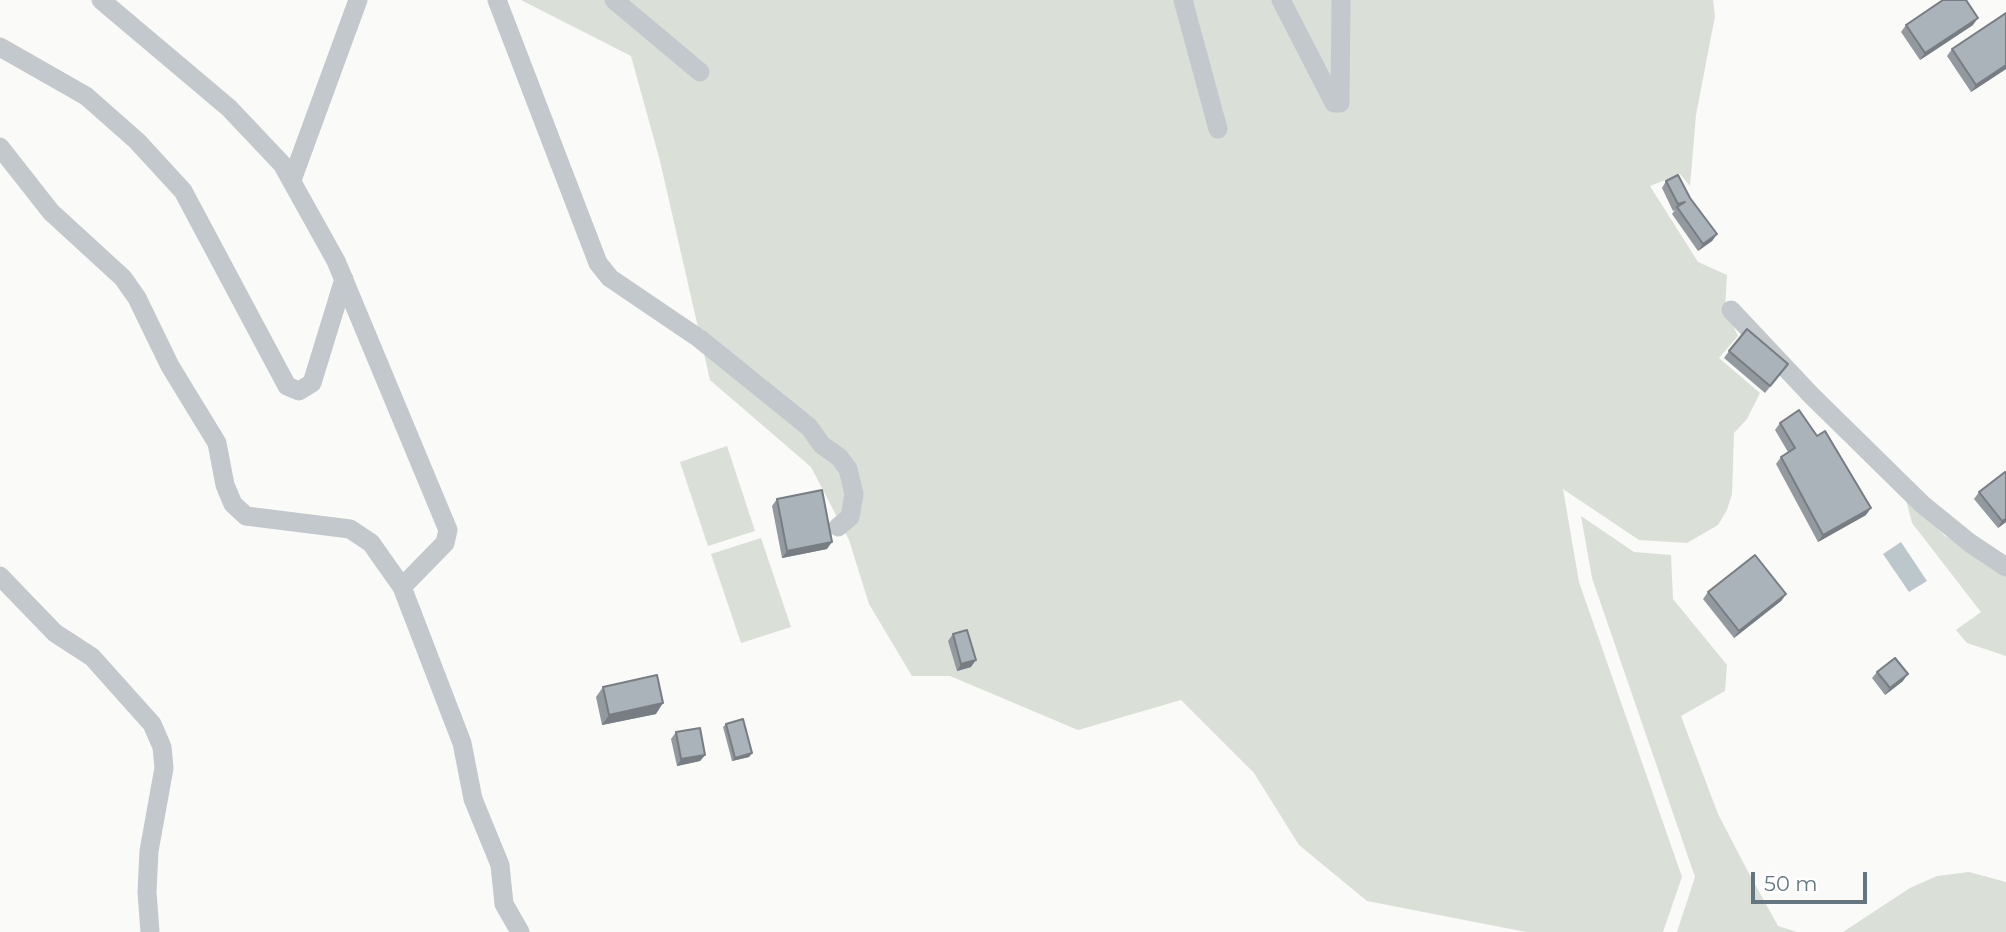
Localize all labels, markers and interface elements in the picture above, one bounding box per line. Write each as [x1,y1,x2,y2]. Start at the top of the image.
scale bar [1754,858,1870,902]
text: 50 m [1764,871,1818,896]

